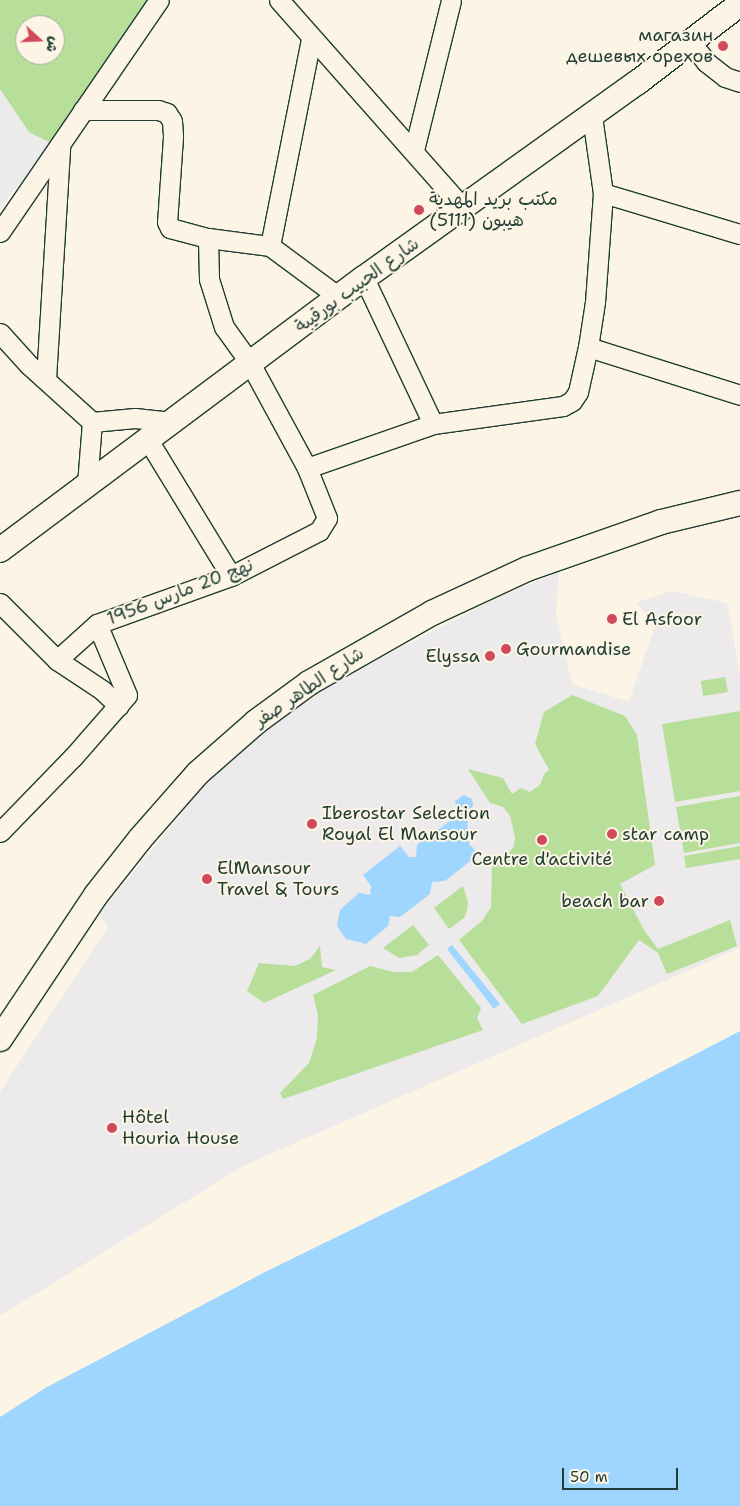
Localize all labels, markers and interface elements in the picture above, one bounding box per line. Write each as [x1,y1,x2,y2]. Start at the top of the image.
north arrow [15,15,65,65]
place label: магазин дешевых орехов [566,25,713,68]
text: ش [42,34,64,55]
marker: магазин дешевых орехов [717,40,729,52]
place label: مكتب بريد المهدية هيبون (5111) [429,189,558,232]
marker: مكتب بريد المهدية هيبون (5111) [413,204,425,216]
street label: شارع الحبيب بورقيبة [291,233,423,337]
street label: نهج 20 مارس 1956 [104,554,256,630]
place label: El Asfoor [622,608,702,630]
marker: El Asfoor [606,613,618,625]
place label: Gourmandise [516,638,631,660]
street label: شارع الطاهر صفر [250,642,368,732]
marker: Gourmandise [500,643,512,655]
place label: Elyssa [426,645,480,667]
marker: Elyssa [484,650,496,662]
place label: Iberostar Selection Royal El Mansour [322,803,490,846]
marker: Iberostar Selection Royal El Mansour [306,818,318,830]
place label: star camp [622,823,709,845]
marker: star camp [606,828,618,840]
marker: Centre d'activité [536,834,548,846]
place label: Centre d'activité [472,848,612,870]
place label: ElMansour Travel & Tours [217,858,340,901]
marker: ElMansour Travel & Tours [201,873,213,885]
place label: beach bar [561,890,649,912]
marker: beach bar [653,895,665,907]
place label: Hôtel Houria House [122,1107,239,1150]
marker: Hôtel Houria House [106,1122,118,1134]
scale bar [565,1458,681,1490]
text: 50 m [570,1467,608,1487]

